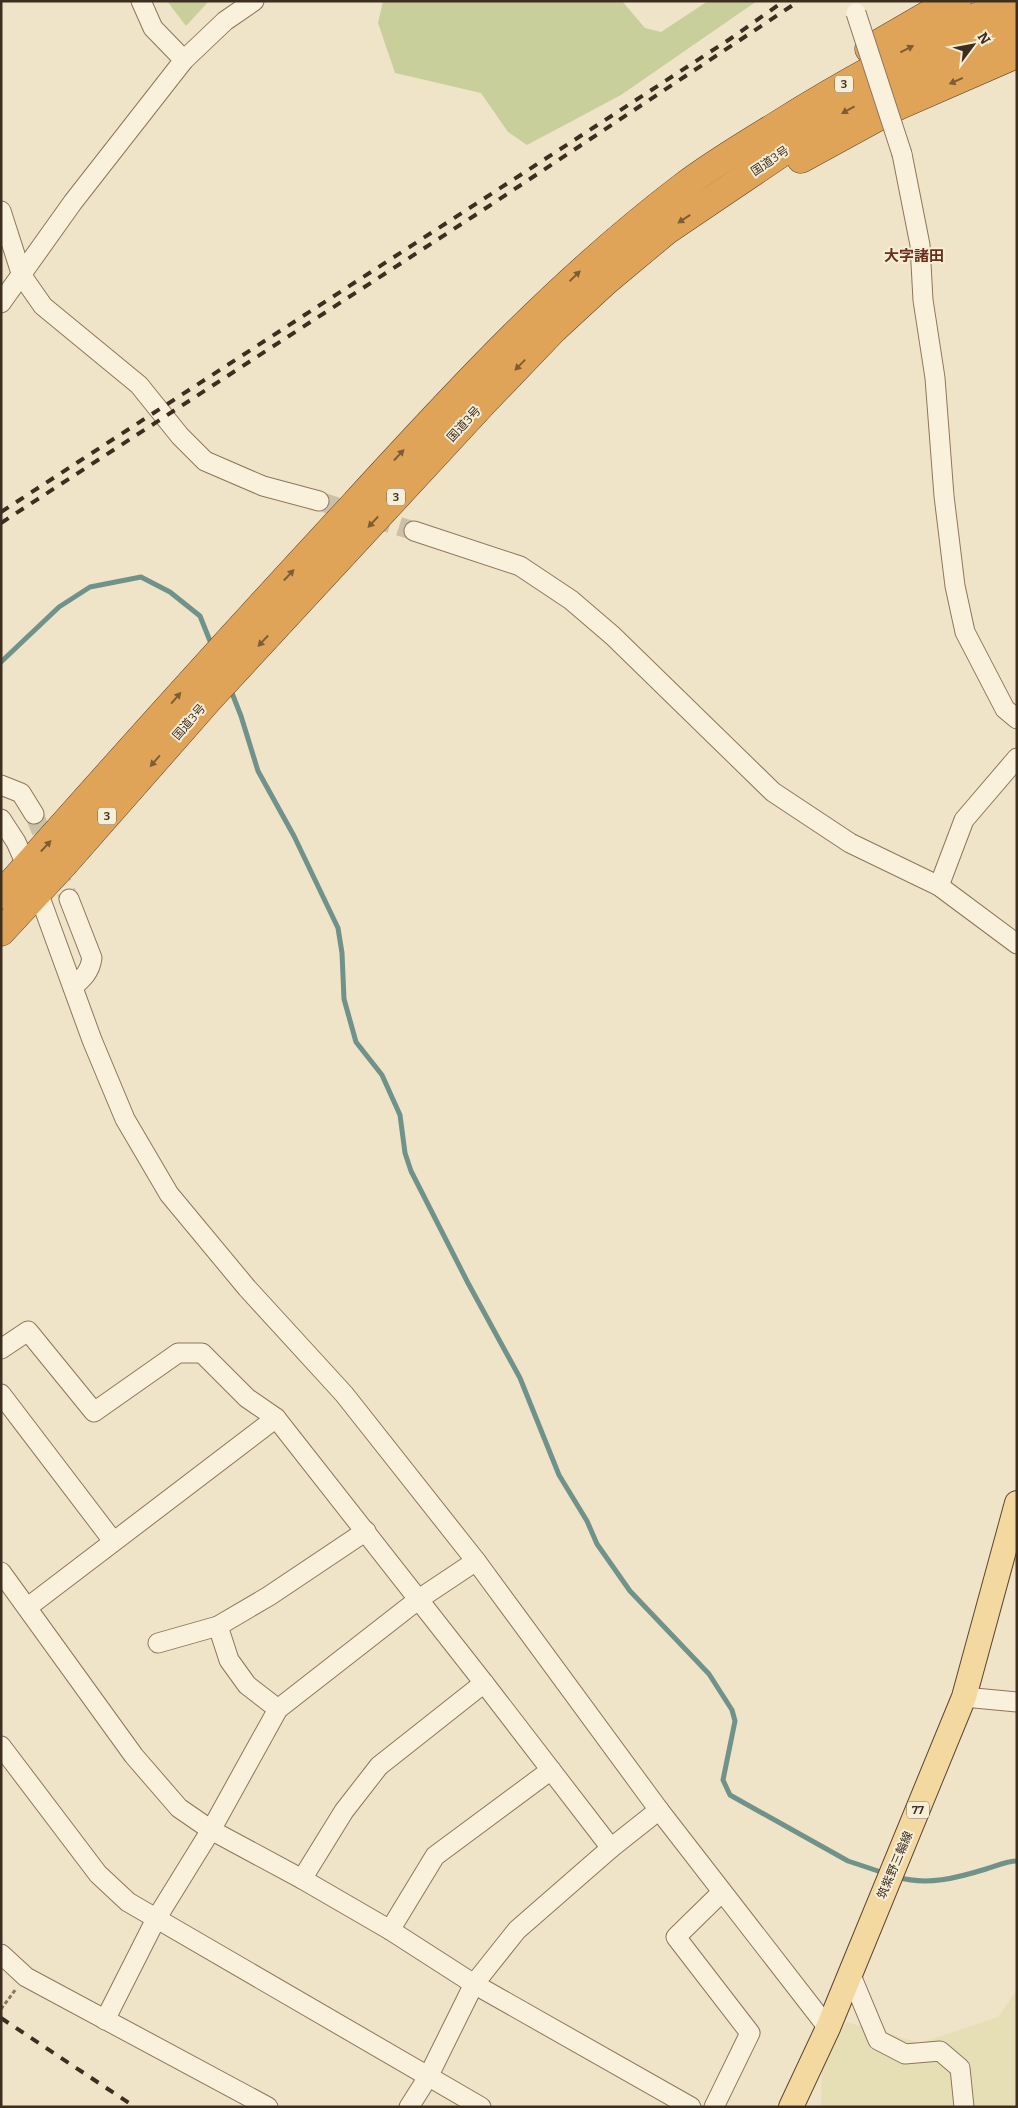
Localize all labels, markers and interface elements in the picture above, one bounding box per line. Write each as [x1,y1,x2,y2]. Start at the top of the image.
north arrow [948,20,998,70]
text: N [974,29,994,48]
one-way arrow [900,45,914,53]
road number: 3 [835,76,853,92]
one-way arrow [949,77,963,85]
one-way arrow [841,106,855,114]
street label: 国道3号 [748,143,792,179]
one-way arrow [677,214,690,224]
district label: 大字諸田 [884,247,944,265]
one-way arrow [569,270,581,282]
one-way arrow [514,358,526,370]
street label: 国道3号 [444,404,484,444]
one-way arrow [393,450,405,462]
road number: 3 [387,488,405,506]
one-way arrow [367,515,379,527]
one-way arrow [283,569,295,581]
one-way arrow [257,634,268,647]
one-way arrow [171,691,182,704]
street label: 国道3号 [170,701,208,743]
one-way arrow [149,754,161,766]
road number: 3 [98,808,116,824]
one-way arrow [40,840,52,852]
road number: 77 [907,1802,929,1818]
street label: 筑紫野三輪線 [874,1829,916,1901]

